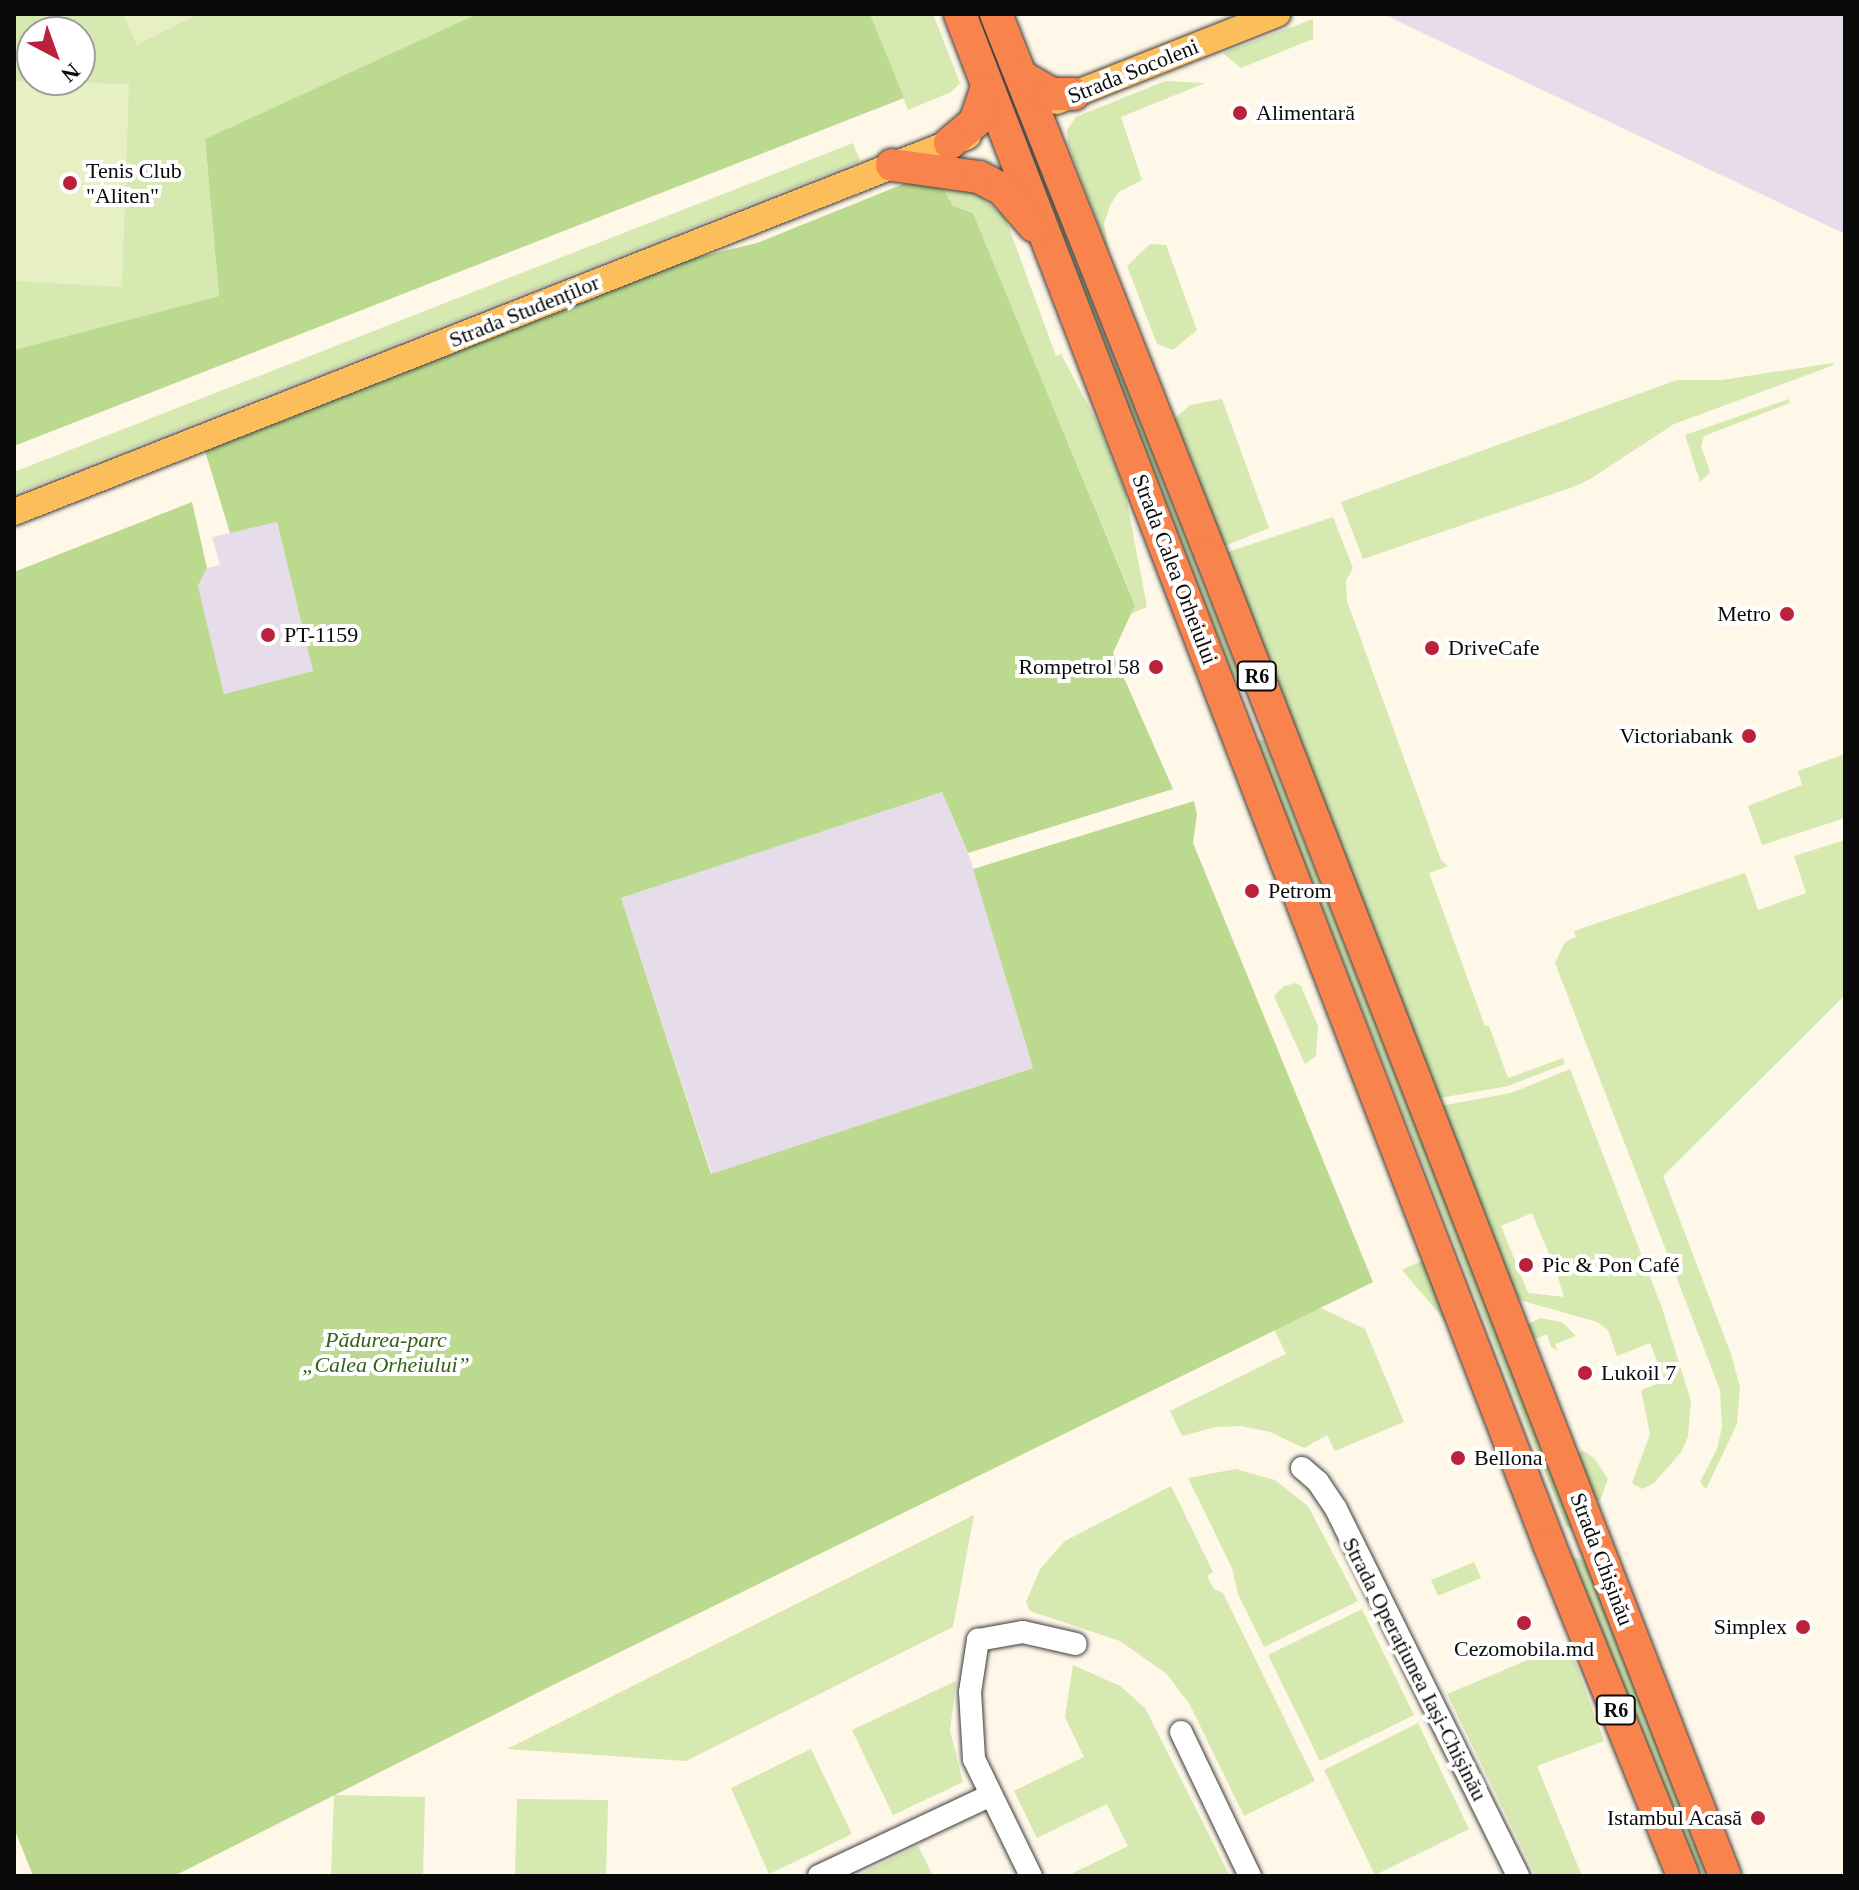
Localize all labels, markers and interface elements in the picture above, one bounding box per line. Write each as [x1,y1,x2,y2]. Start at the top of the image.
north arrow [16,16,96,96]
street label: Strada Socoleni [1064,33,1202,109]
text: N [57,58,85,88]
place label: Alimentară [1256,100,1355,126]
marker: Alimentară [1231,104,1249,122]
place label: Tenis Club "Aliten" [86,157,182,208]
marker: Tenis Club "Aliten" [61,174,79,192]
street label: Strada Studenților [445,269,603,353]
street label: Strada Calea Orheiului [1127,470,1223,668]
place label: Metro [1717,601,1771,627]
marker: Metro [1778,605,1796,623]
place label: PT-1159 [284,622,358,648]
marker: PT-1159 [259,626,277,644]
place label: DriveCafe [1448,635,1540,661]
marker: DriveCafe [1423,639,1441,657]
place label: Rompetrol 58 [1018,654,1140,680]
marker: Rompetrol 58 [1147,658,1165,676]
road number: R6 [1235,660,1279,692]
place label: Victoriabank [1619,723,1733,749]
marker: Victoriabank [1740,727,1758,745]
place label: Petrom [1268,878,1332,904]
marker: Petrom [1243,882,1261,900]
place label: Pic & Pon Café [1542,1252,1679,1278]
marker: Pic & Pon Café [1517,1256,1535,1274]
park label: Pădurea-parc „Calea Orheiului” [302,1326,470,1378]
place label: Lukoil 7 [1601,1360,1676,1386]
marker: Lukoil 7 [1576,1364,1594,1382]
place label: Bellona [1474,1445,1542,1471]
marker: Bellona [1449,1449,1467,1467]
street label: Strada Chișinău [1565,1489,1639,1629]
street label: Strada Operațiunea Iași-Chișinău [1337,1533,1493,1805]
marker: Cezomobila.md [1515,1614,1533,1632]
place label: Simplex [1714,1614,1787,1640]
marker: Simplex [1794,1618,1812,1636]
place label: Cezomobila.md [1454,1636,1594,1662]
road number: R6 [1594,1694,1638,1726]
place label: Istambul Acasă [1606,1805,1742,1831]
marker: Istambul Acasă [1749,1809,1767,1827]

